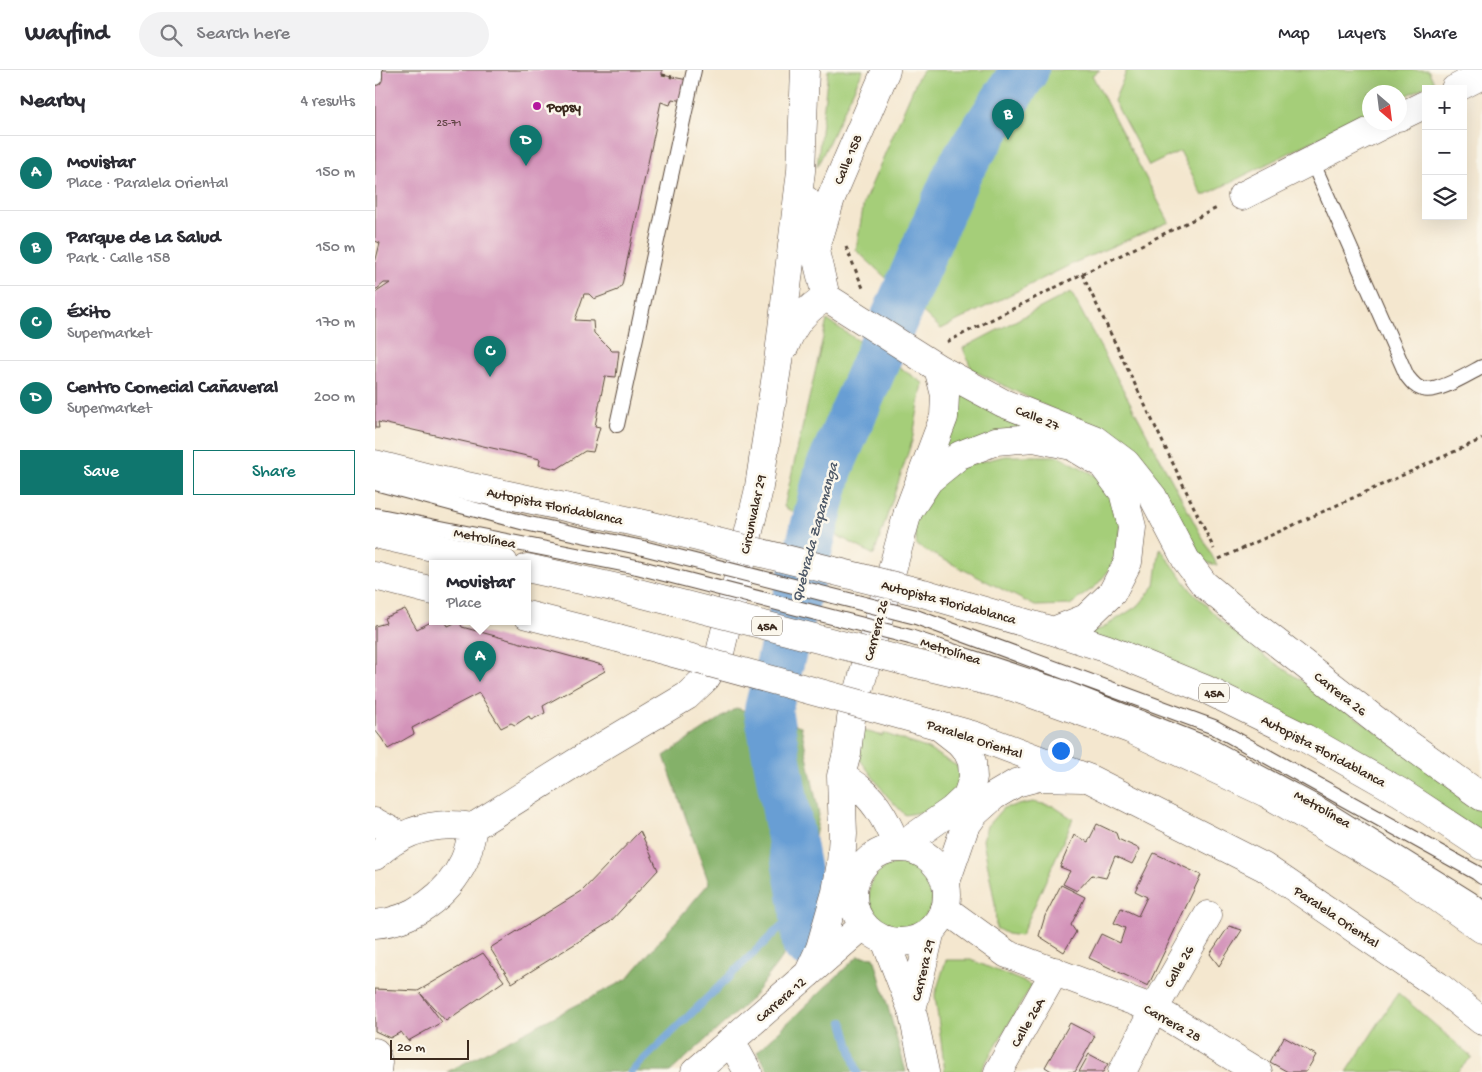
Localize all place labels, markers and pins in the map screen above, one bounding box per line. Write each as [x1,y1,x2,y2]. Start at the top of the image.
pin: B [992,99,1024,140]
marker: Popsy [531,100,543,112]
place label: Popsy [546,100,581,117]
pin: D [510,125,542,166]
pin: C [474,336,506,377]
pin: A [464,641,496,682]

